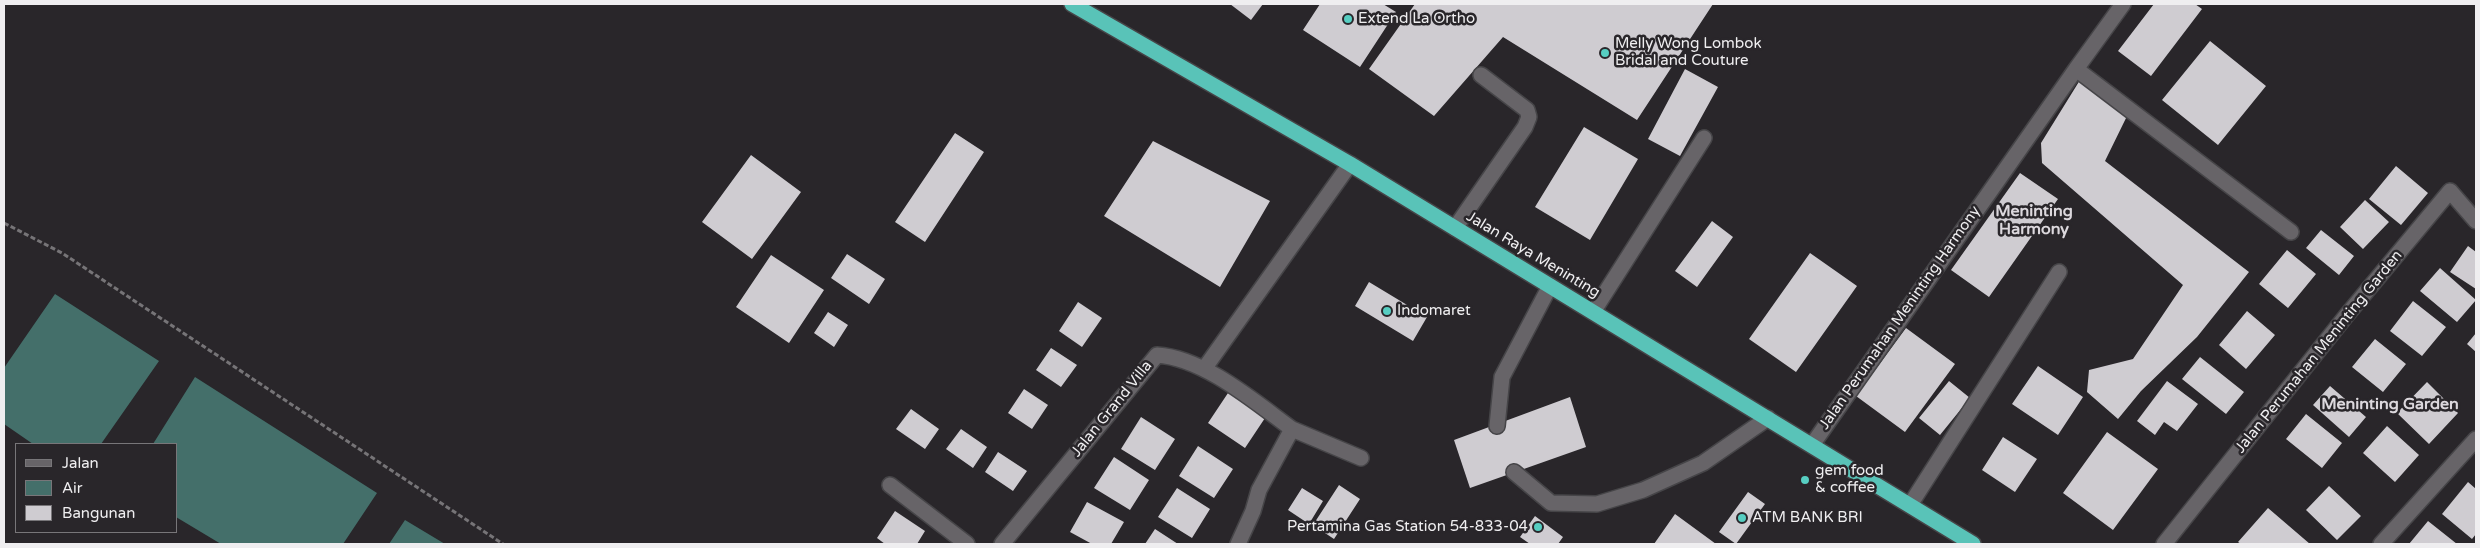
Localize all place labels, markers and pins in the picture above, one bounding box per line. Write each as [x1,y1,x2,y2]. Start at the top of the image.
place label: Extend La Ortho [1358,10,1475,28]
marker: Extend La Ortho [1342,13,1354,25]
place label: Melly Wong Lombok Bridal and Couture [1615,35,1762,70]
marker: Melly Wong Lombok Bridal and Couture [1599,47,1611,59]
place label: Indomaret [1397,302,1471,320]
marker: Indomaret [1381,305,1393,317]
place label: gem food & coffee [1815,462,1884,497]
marker: gem food & coffee [1799,474,1811,486]
place label: ATM BANK BRI [1752,509,1863,527]
marker: ATM BANK BRI [1736,512,1748,524]
place label: Pertamina Gas Station 54-833-04 [1287,518,1528,536]
marker: Pertamina Gas Station 54-833-04 [1532,521,1544,533]

